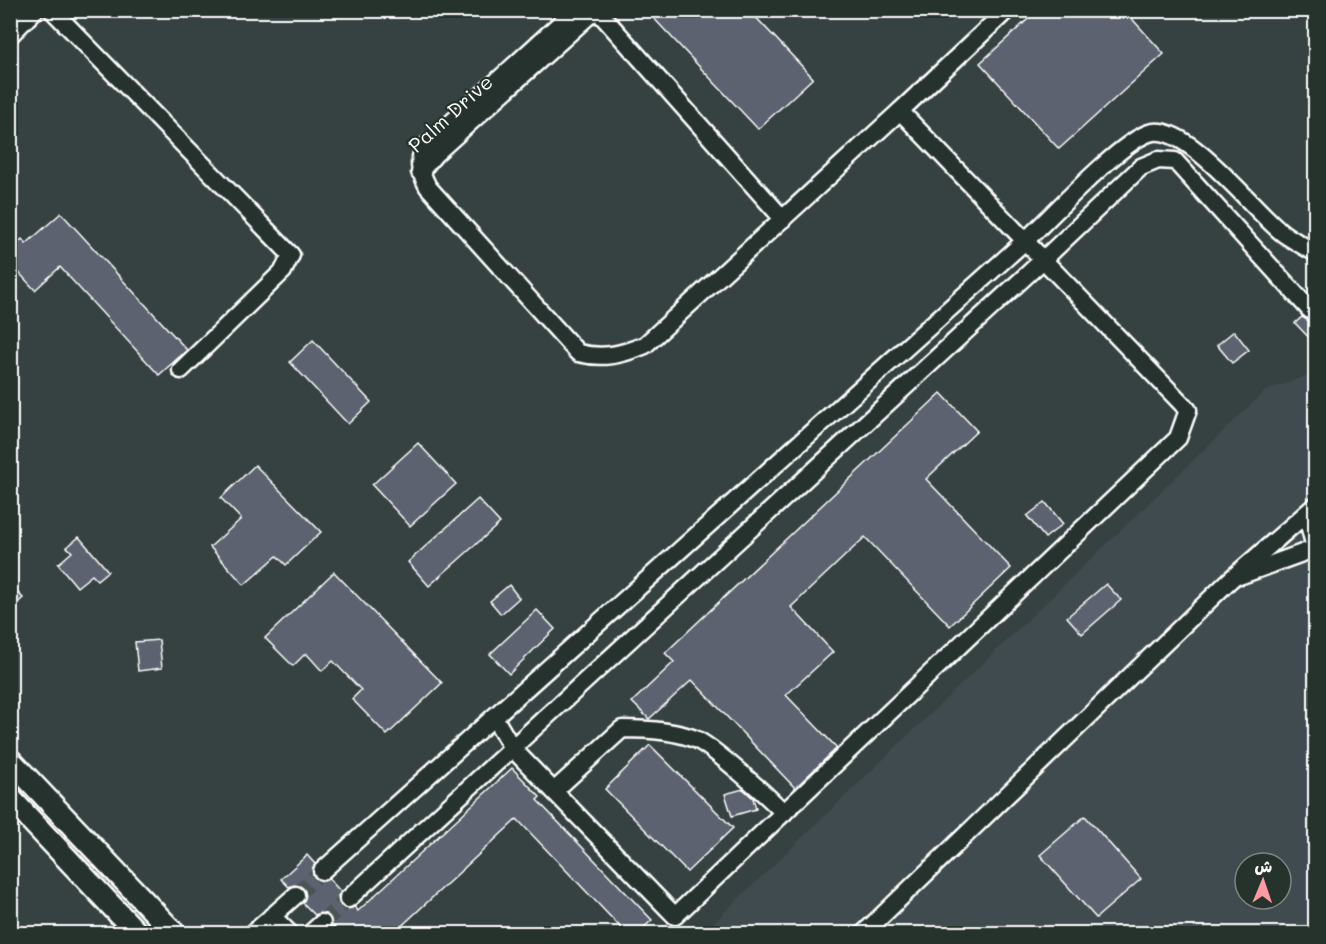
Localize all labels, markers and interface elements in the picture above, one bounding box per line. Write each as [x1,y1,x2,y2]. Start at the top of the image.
street label: Palm Drive [402,68,498,158]
north arrow [1233,851,1293,911]
text: ش [1254,855,1273,876]

